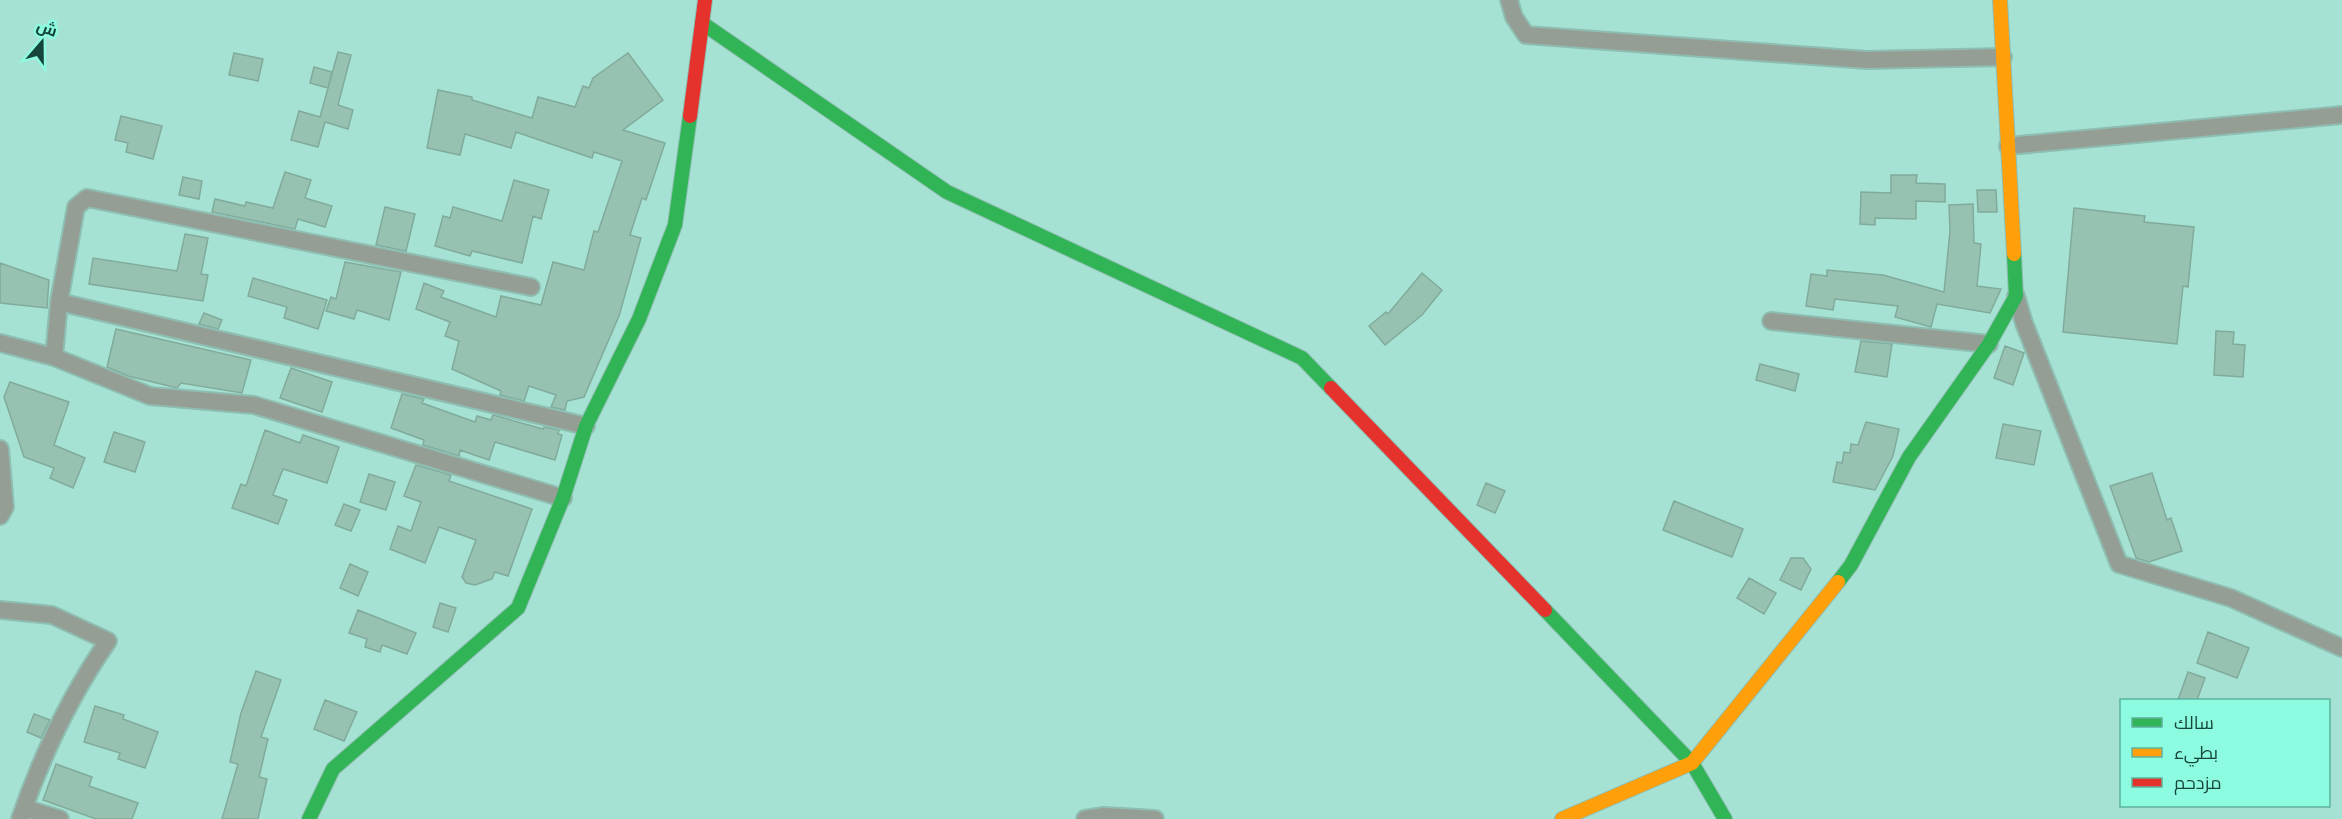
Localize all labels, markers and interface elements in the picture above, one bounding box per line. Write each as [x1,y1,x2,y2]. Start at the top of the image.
north arrow [12,12,72,72]
text: ش [34,15,60,42]
legend [2120,699,2330,807]
text: سالك [2174,711,2214,734]
text: بطيء [2174,741,2218,767]
text: مزدحم [2174,771,2222,795]

